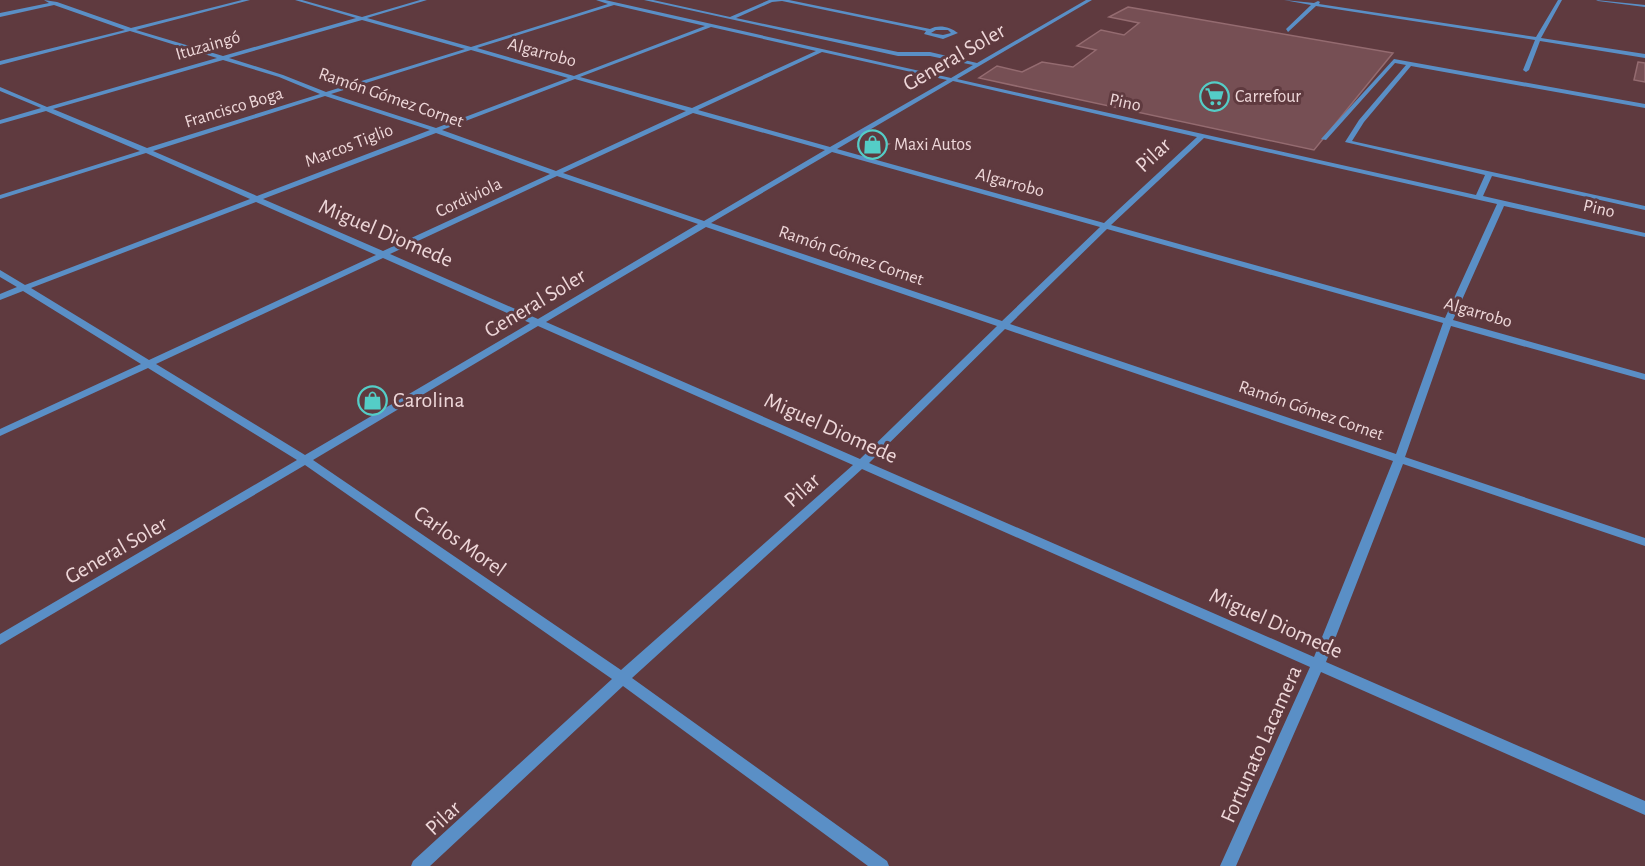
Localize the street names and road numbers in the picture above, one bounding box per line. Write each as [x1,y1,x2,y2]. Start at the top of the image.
street label: General Soler [899,19,1009,95]
street label: Ituzaingó [174,28,243,64]
street label: Algarrobo [506,35,578,71]
street label: Ramón Gómez Cornet [316,65,466,131]
street label: Francisco Boga [183,84,285,132]
street label: Pino [1108,91,1143,115]
street label: Marcos Tiglio [302,121,396,171]
street label: Pilar [1131,134,1175,176]
street label: Algarrobo [974,165,1046,201]
street label: Cordiviola [433,175,505,221]
street label: Miguel Diomede [316,195,456,271]
street label: Pino [1581,197,1617,221]
street label: Ramón Gómez Cornet [776,223,926,289]
street label: General Soler [480,264,590,342]
street label: Algarrobo [1442,295,1514,331]
street label: Ramón Gómez Cornet [1236,378,1386,444]
street label: Miguel Diomede [761,389,901,467]
street label: Pilar [780,469,824,511]
street label: Carlos Morel [410,501,510,581]
street label: General Soler [61,512,171,588]
street label: Miguel Diomede [1206,584,1346,662]
street label: Fortunato Lacamera [1216,662,1306,826]
street label: Pilar [421,797,465,839]

